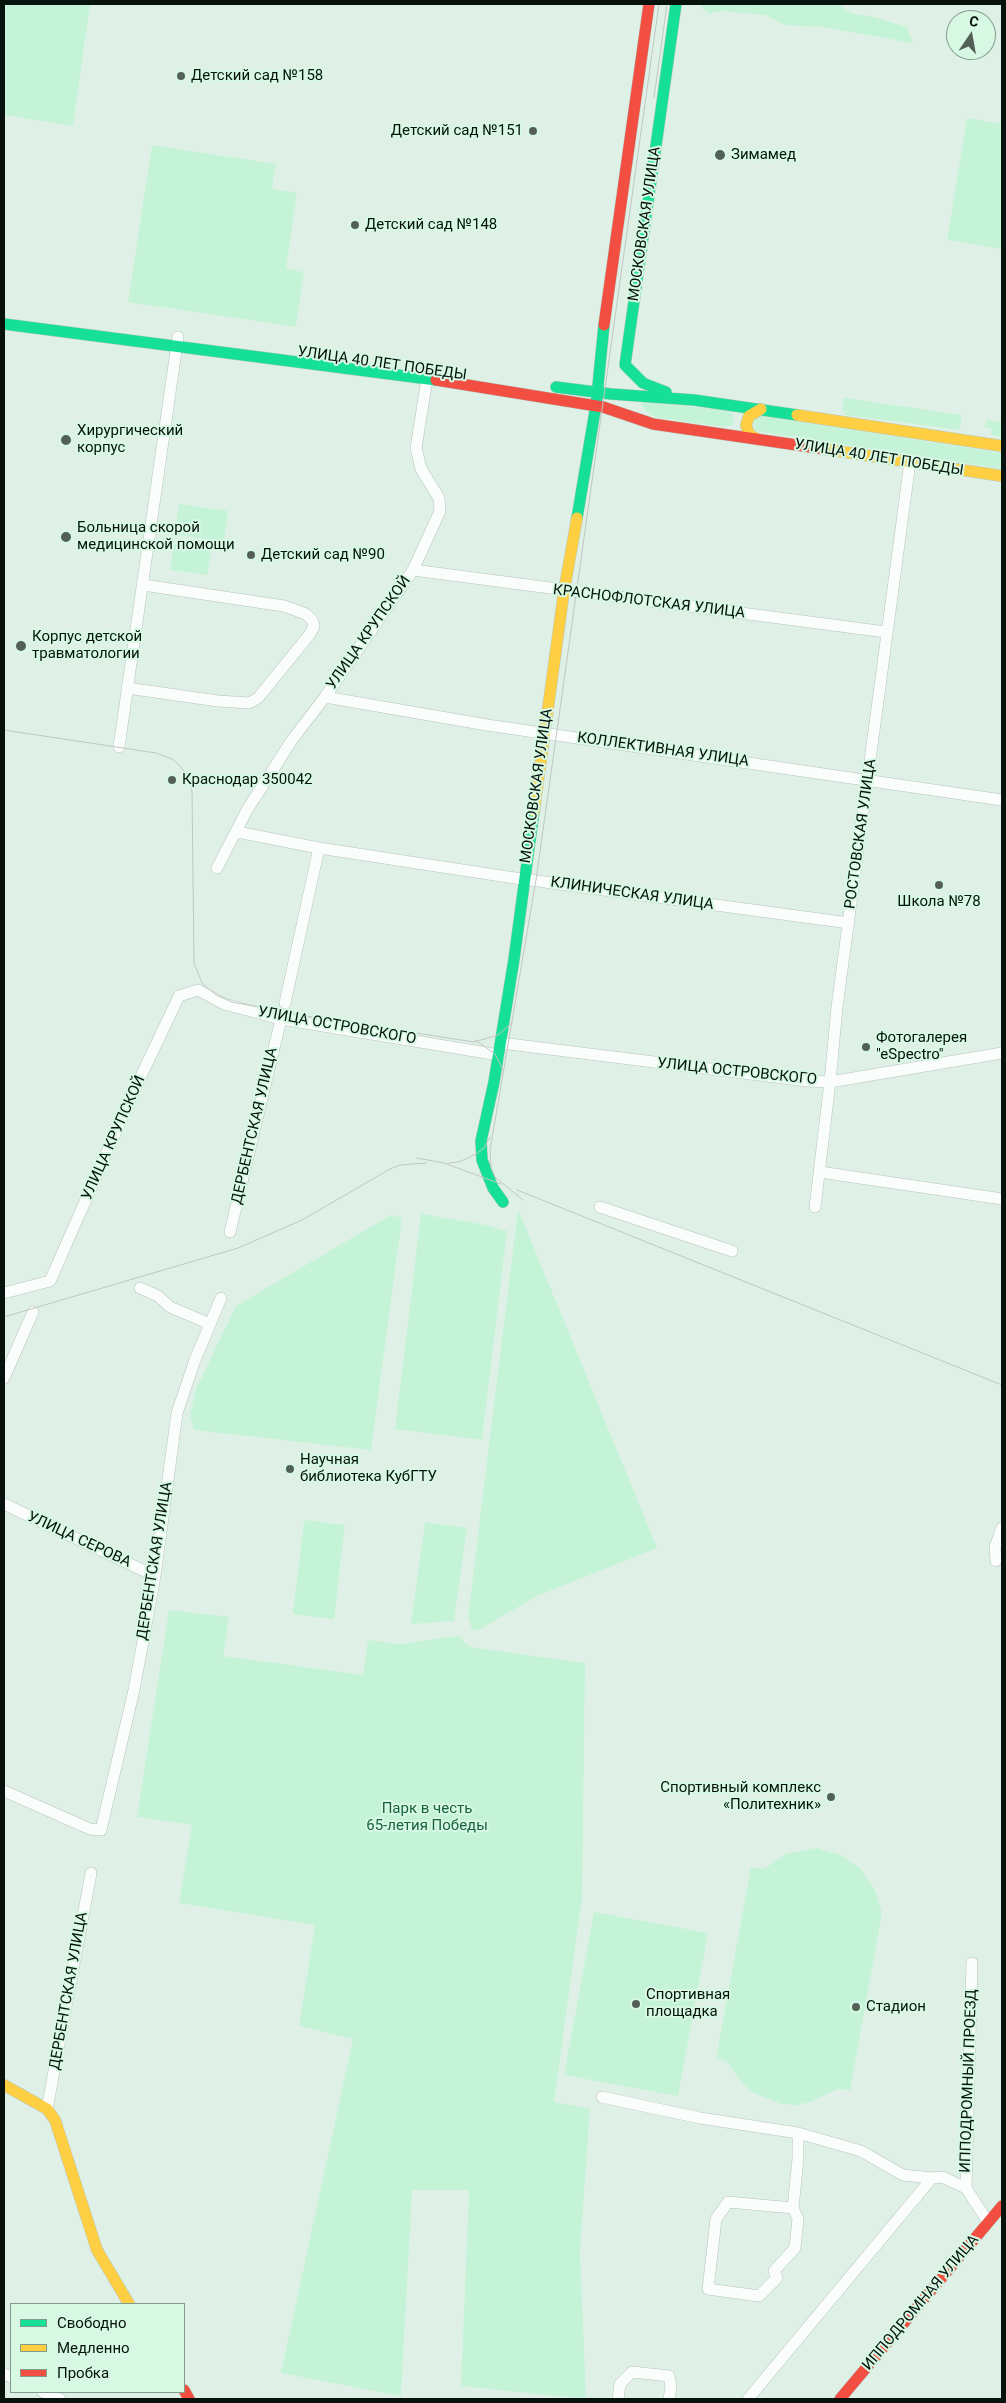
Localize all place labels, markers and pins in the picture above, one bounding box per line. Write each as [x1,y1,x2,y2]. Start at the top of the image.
place label: Детский сад №158 [191,67,323,85]
marker: Детский сад №158 [175,70,187,82]
place label: Детский сад №151 [391,122,523,140]
marker: Детский сад №151 [527,125,539,137]
place label: Зимамед [731,146,796,164]
marker: Зимамед [713,148,727,162]
place label: Детский сад №148 [365,216,497,234]
marker: Детский сад №148 [349,219,361,231]
place label: Хирургический корпус [77,422,183,457]
marker: Хирургический корпус [59,433,73,447]
place label: Больница скорой медицинской помощи [77,519,235,554]
marker: Больница скорой медицинской помощи [59,530,73,544]
place label: Детский сад №90 [261,546,385,564]
marker: Детский сад №90 [245,549,257,561]
place label: Корпус детской травматологии [32,628,142,663]
marker: Корпус детской травматологии [14,639,28,653]
place label: Краснодар 350042 [182,771,313,789]
marker: Краснодар 350042 [166,774,178,786]
marker: Школа №78 [933,879,945,891]
place label: Школа №78 [897,893,981,911]
place label: Фотогалерея "eSpectro" [876,1029,967,1064]
marker: Фотогалерея "eSpectro" [860,1041,872,1053]
place label: Научная библиотека КубГТУ [300,1451,437,1486]
marker: Научная библиотека КубГТУ [284,1463,296,1475]
place label: Спортивный комплекс «Политехник» [660,1779,821,1814]
marker: Спортивный комплекс «Политехник» [825,1791,837,1803]
place label: Спортивная площадка [646,1986,730,2021]
marker: Спортивная площадка [630,1998,642,2010]
place label: Стадион [866,1998,926,2016]
marker: Стадион [850,2001,862,2013]

